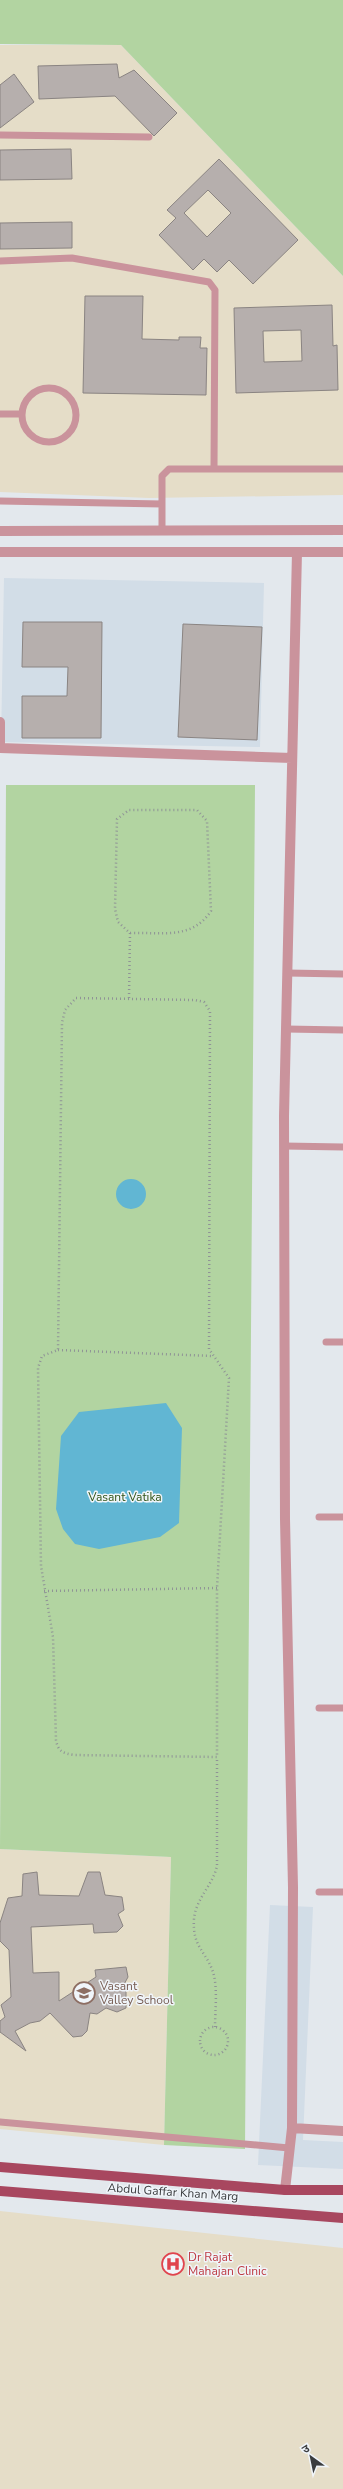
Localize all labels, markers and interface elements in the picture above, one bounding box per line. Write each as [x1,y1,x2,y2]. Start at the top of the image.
park label: Vasant Vatika [87,1489,162,1505]
place label: Vasant Valley School [99,1978,174,2008]
school or university icon: Vasant Valley School [71,1980,97,2006]
street label: Abdul Gaffar Khan Marg [107,2179,239,2205]
place label: Dr Rajat Mahajan Clinic [188,2249,267,2279]
hospital icon: Dr Rajat Mahajan Clinic [160,2251,186,2277]
north arrow [291,2437,331,2477]
text: उ [299,2441,313,2457]

